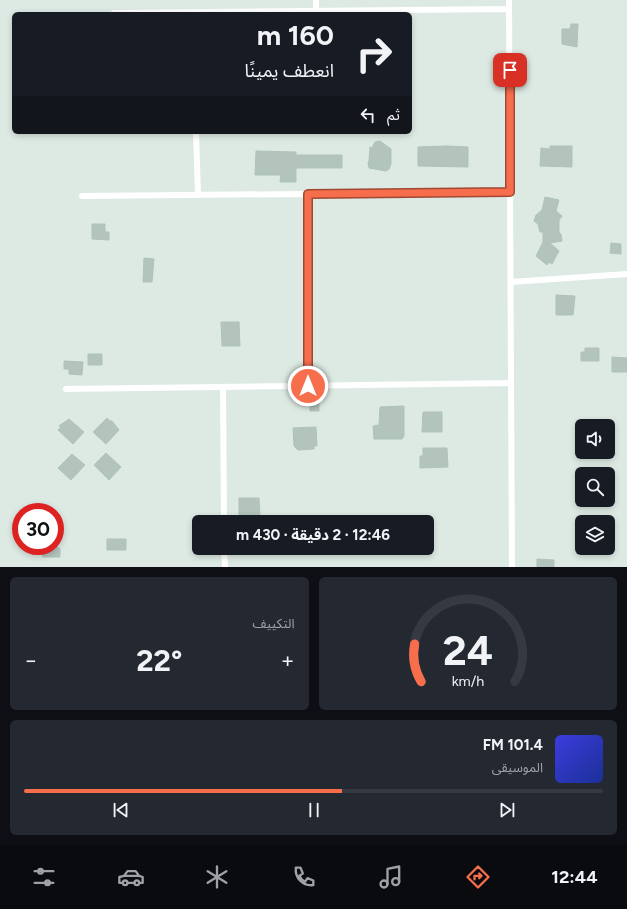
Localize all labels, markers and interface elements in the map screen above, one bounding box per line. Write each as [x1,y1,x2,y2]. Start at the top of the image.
text: 160 m [257,18,334,52]
icon: right [348,28,400,80]
pin [493,53,527,87]
icon: arrive [499,59,521,81]
text: انعطف يمينًا [245,60,334,82]
icon: left [357,104,379,126]
text: ثم [387,106,400,124]
position arrow [287,365,329,407]
map controls [575,419,615,555]
button: sound [575,419,615,459]
button: search [575,467,615,507]
speed limit sign: 30 [12,503,64,555]
button: layers [575,515,615,555]
text: 12:46 · 2 دقيقة · 430 m [236,526,390,544]
text: التكييف [253,616,295,631]
text: 24 [443,624,493,674]
text: 22° [136,642,182,679]
text: − [24,647,38,674]
text: + [281,647,295,674]
text: km/h [451,671,484,689]
text: 101.4 FM [483,736,543,754]
text: الموسيقى [492,760,543,775]
icon: previous [110,799,132,821]
icon: pause [303,799,325,821]
icon: next [496,799,518,821]
icon: filters [30,863,58,891]
icon: car [117,863,145,891]
icon: climate [203,863,231,891]
icon: phone [290,863,318,891]
icon: music [377,863,405,891]
icon: directions [464,863,492,891]
text: 12:44 [551,866,598,888]

